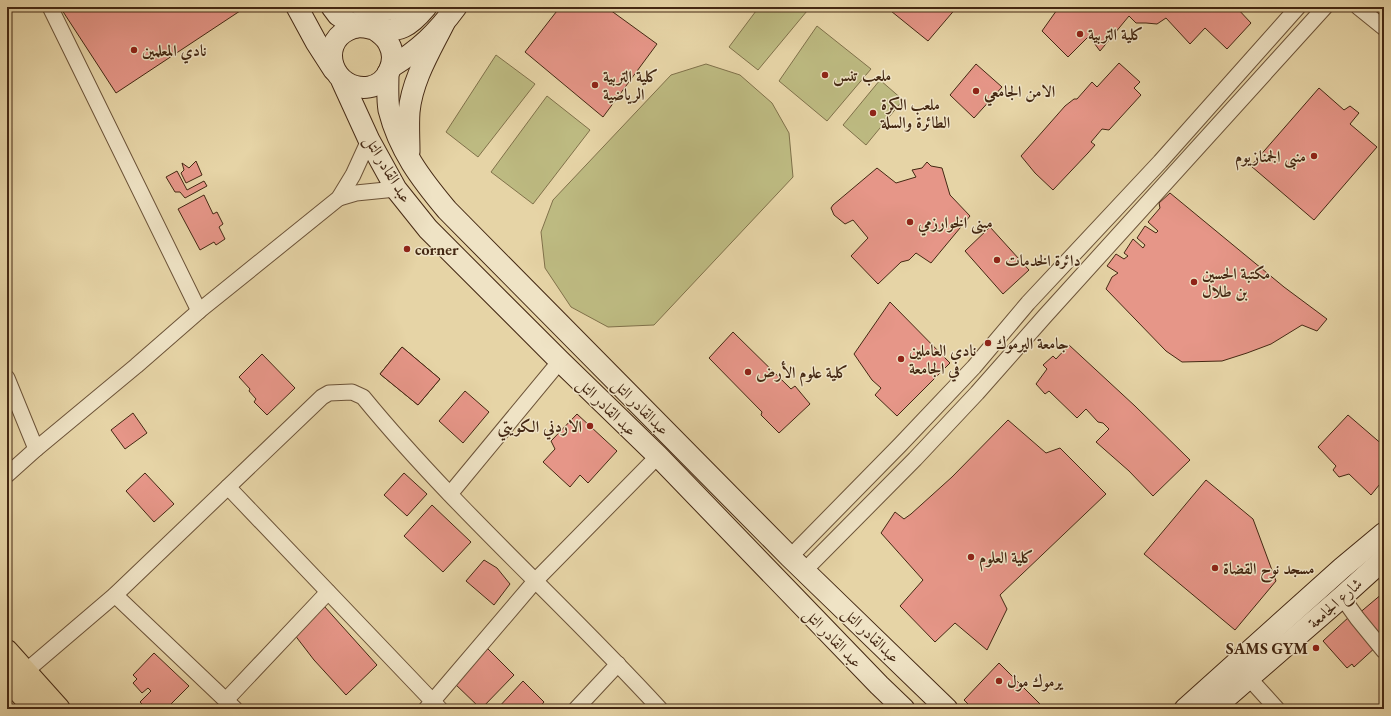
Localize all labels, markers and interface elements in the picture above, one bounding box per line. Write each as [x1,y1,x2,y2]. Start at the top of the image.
place label: كلية التربية [1088,24,1143,45]
marker: كلية التربية [1075,29,1085,39]
place label: نادي المعلمين [142,40,207,64]
marker: نادي المعلمين [129,45,139,55]
place label: ملعب تنس [833,65,891,87]
place label: كلية التربية الرياضية [603,66,658,105]
marker: ملعب تنس [820,70,830,80]
marker: كلية التربية الرياضية [590,80,600,90]
place label: الامن الجامعي [984,81,1055,107]
marker: الامن الجامعي [971,86,981,96]
place label: ملعب الكرة الطائرة والسلة [880,94,950,133]
marker: ملعب الكرة الطائرة والسلة [868,108,878,118]
street label: عبد القادر التل [359,131,416,207]
place label: منبى الجمنازيوم [1235,146,1306,171]
marker: منبى الجمنازيوم [1309,151,1319,161]
place label: مبنى الخوارزمي [917,212,993,236]
marker: مبنى الخوارزمي [905,217,915,227]
place label: corner [415,239,459,260]
marker: corner [402,244,412,254]
place label: دائرة الخدمات [1005,250,1081,271]
marker: دائرة الخدمات [992,255,1002,265]
place label: مكتبة الحسين بن طلال [1202,263,1270,302]
marker: مكتبة الحسين بن طلال [1189,277,1199,287]
place label: جامعة اليرموك [996,333,1069,354]
marker: جامعة اليرموك [983,338,993,348]
place label: نادي العاملين في الجامعة [909,340,976,382]
marker: نادي العاملين في الجامعة [896,354,906,364]
place label: كلية علوم الأرض [756,361,848,387]
marker: كلية علوم الأرض [743,367,753,377]
street label: عبد القادر التل [572,373,641,442]
street label: عبدالقادر التل [607,374,674,441]
place label: الاردني الكويتي [497,416,582,441]
marker: الاردني الكويتي [585,421,595,431]
place label: كلية العلوم [979,547,1034,572]
marker: كلية العلوم [966,552,976,562]
place label: مسجد نوح القضاة [1223,558,1315,583]
marker: مسجد نوح القضاة [1210,563,1220,573]
street label: شارع الجامعة [1303,573,1369,635]
street label: عبدالقادر التل [837,602,904,668]
street label: عبد القادر التل [798,604,867,673]
place label: SAMS GYM [1226,638,1308,659]
marker: SAMS GYM [1311,643,1321,653]
place label: يرموك مول [1007,671,1064,692]
marker: يرموك مول [994,676,1004,686]

